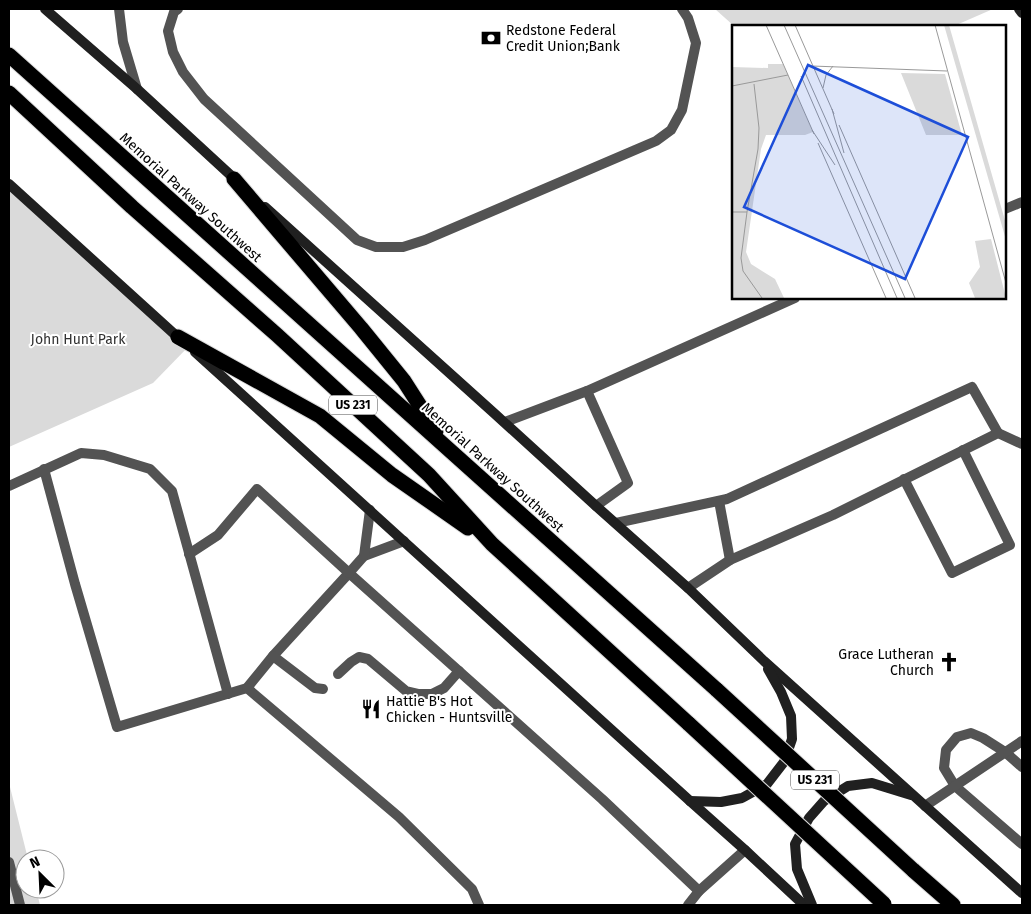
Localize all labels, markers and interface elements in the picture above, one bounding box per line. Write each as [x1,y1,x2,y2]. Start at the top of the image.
place label: Redstone Federal Credit Union;Bank [506,22,621,55]
inset map [732,25,1006,299]
bank icon: Redstone Federal Credit Union;Bank [480,27,502,49]
street label: Memorial Parkway Southwest [116,129,266,266]
park label: John Hunt Park [31,331,126,348]
road number: US 231 [329,396,377,414]
street label: Memorial Parkway Southwest [418,399,568,536]
place label: Grace Lutheran Church [838,646,934,679]
church icon: Grace Lutheran Church [938,651,960,673]
place label: Hattie B's Hot Chicken - Huntsville [386,693,512,726]
restaurant icon: Hattie B's Hot Chicken - Huntsville [360,698,382,720]
road number: US 231 [791,770,839,790]
north arrow [15,849,65,899]
text: N [27,853,43,872]

